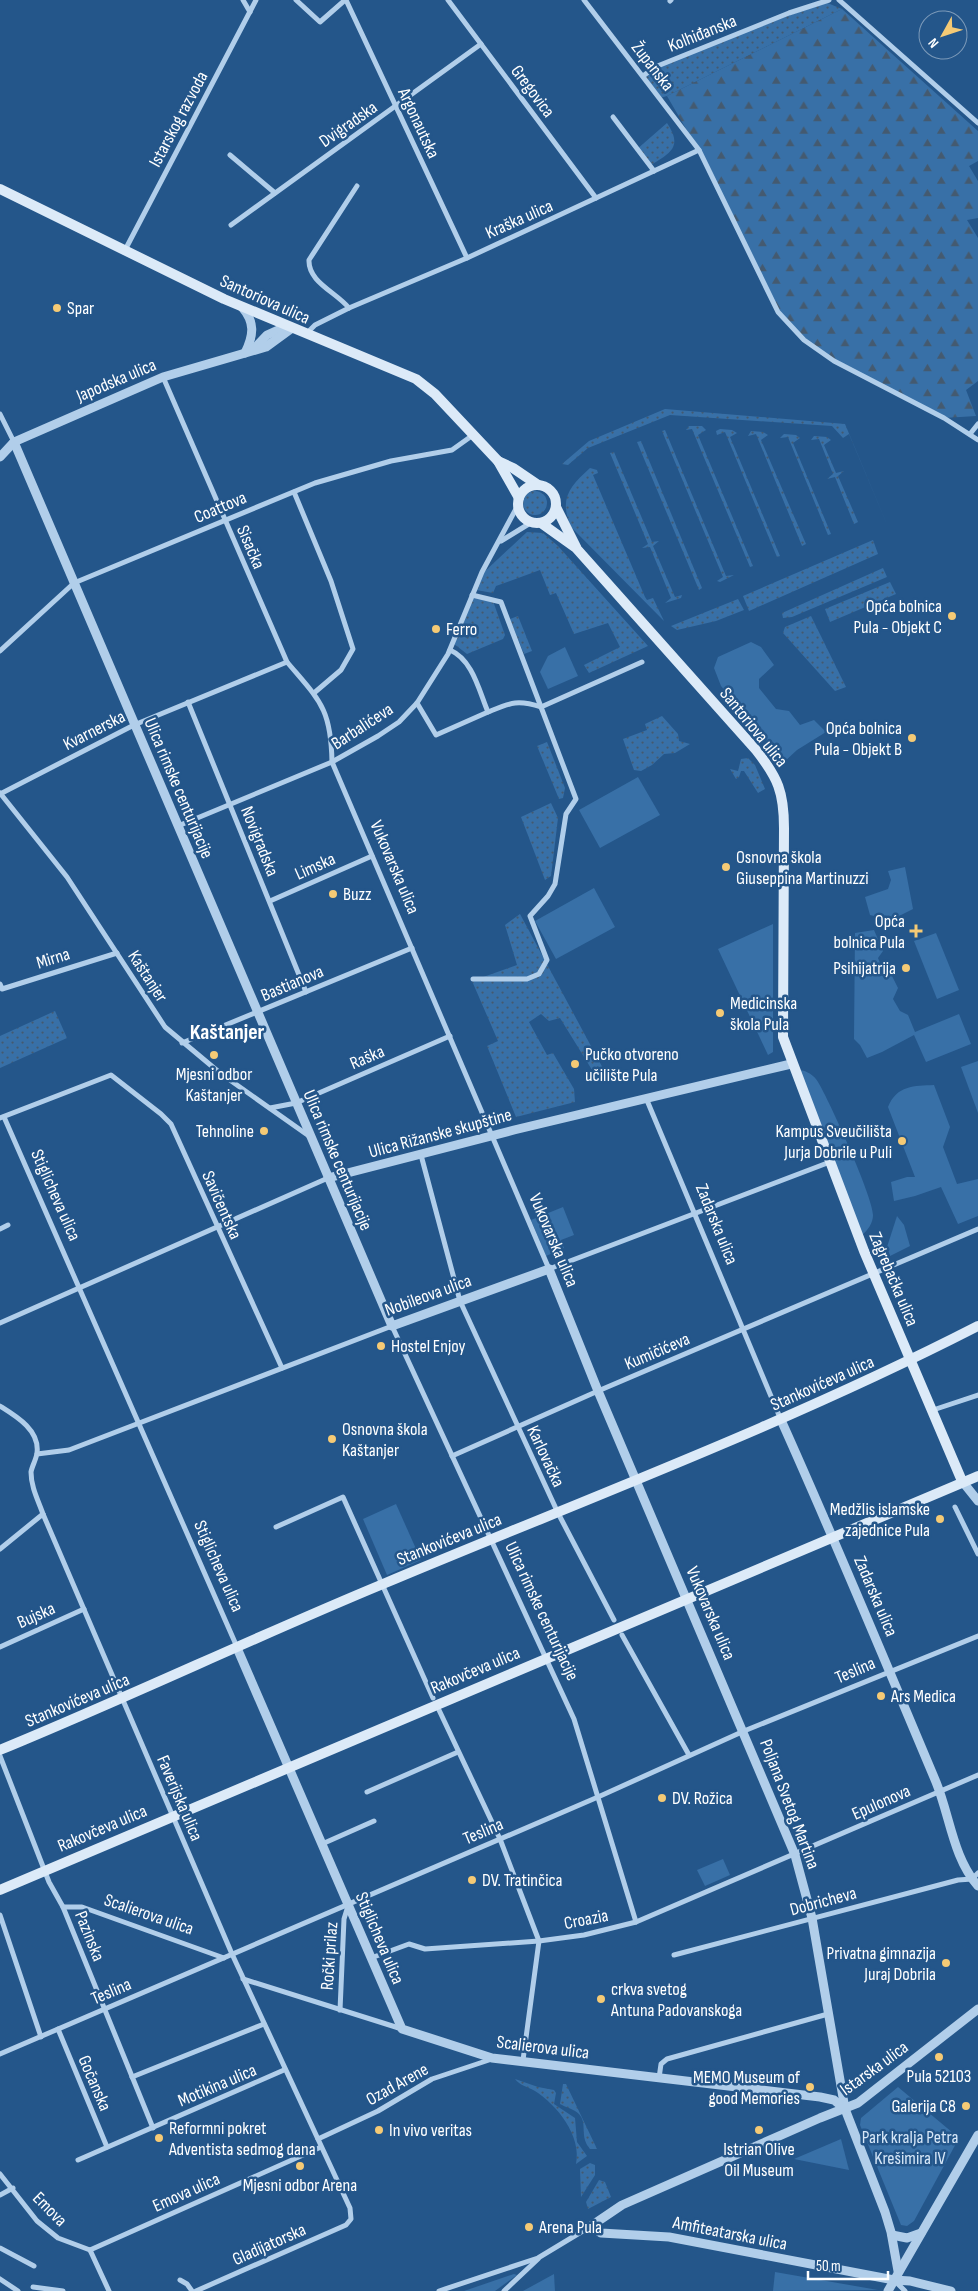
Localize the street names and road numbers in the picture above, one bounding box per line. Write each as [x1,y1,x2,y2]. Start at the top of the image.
street label: Kolhiđanska [665,10,740,57]
street label: Županska [627,37,679,95]
street label: Gregovica [506,61,559,122]
street label: Istarskog razvoda [145,68,212,170]
street label: Argonautska [393,84,444,162]
street label: Dvigradska [315,97,381,152]
street label: Kraška ulica [482,195,556,244]
street label: Santoriova ulica [217,270,313,329]
street label: Japodska ulica [72,354,159,407]
street label: Coattova [191,487,250,528]
street label: Sisačka [232,522,269,572]
street label: Santoriova ulica [715,683,792,771]
street label: Barbalićeva [327,699,397,754]
street label: Kvarnerska [60,706,129,755]
street label: Ulica rimske centurijacije [139,715,218,862]
street label: Novigradska [236,803,283,879]
street label: Vukovarska ulica [365,817,424,917]
street label: Limska [292,848,339,885]
street label: Mirna [34,943,72,973]
street label: Kaštanjer [123,947,172,1006]
street label: Bastianova [258,961,327,1006]
street label: Raška [347,1041,388,1074]
street label: Ulica rimske centurijacije [298,1087,377,1234]
street label: Ulica Rižanske skupštine [366,1104,514,1163]
street label: Stiglicheva ulica [26,1146,85,1244]
street label: Savičentska [197,1168,246,1243]
street label: Zadarska ulica [691,1181,742,1268]
street label: Vukovarska ulica [524,1190,583,1290]
street label: Zagrebačka ulica [864,1229,923,1329]
street label: Nobileova ulica [382,1270,474,1321]
street label: Kumičićeva [621,1328,693,1375]
street label: Stankovićeva ulica [767,1351,877,1416]
street label: Karlovačka [522,1422,569,1490]
street label: Stankovićeva ulica [394,1509,505,1570]
street label: Stiglicheva ulica [189,1517,248,1615]
street label: Ulica rimske centurijacije [500,1538,583,1684]
street label: Zadarska ulica [849,1553,902,1640]
street label: Vukovarska ulica [681,1563,740,1663]
street label: Bujska [14,1598,58,1633]
street label: Rakovčeva ulica [427,1642,523,1699]
street label: Teslina [832,1653,878,1688]
street label: Stankovićeva ulica [22,1669,133,1732]
street label: Poljana Svetog Martina [755,1736,824,1872]
street label: Faverijska ulica [152,1752,207,1844]
street label: Epulonova [849,1780,914,1825]
street label: Rakovčeva ulica [54,1800,150,1857]
street label: Teslina [460,1814,506,1849]
street label: Dobricheva [788,1883,859,1920]
street label: Scalierova ulica [101,1889,196,1940]
street label: Stiglicheva ulica [351,1889,408,1987]
street label: Croazia [562,1905,610,1934]
street label: Pazinska [70,1908,109,1964]
street label: Ročki prilaz [317,1921,342,1991]
street label: Teslina [88,1974,134,2009]
street label: Scalierova ulica [495,2031,590,2064]
street label: Istarska ulica [836,2037,912,2100]
street label: Gočanska [73,2052,116,2114]
street label: Ozad Arene [363,2059,432,2110]
street label: Motikina ulica [175,2060,260,2111]
street label: Emova ulica [149,2168,223,2217]
street label: Emova [28,2188,71,2231]
street label: Amfiteatarska ulica [670,2212,789,2255]
street label: Gladijatorska [229,2219,309,2270]

